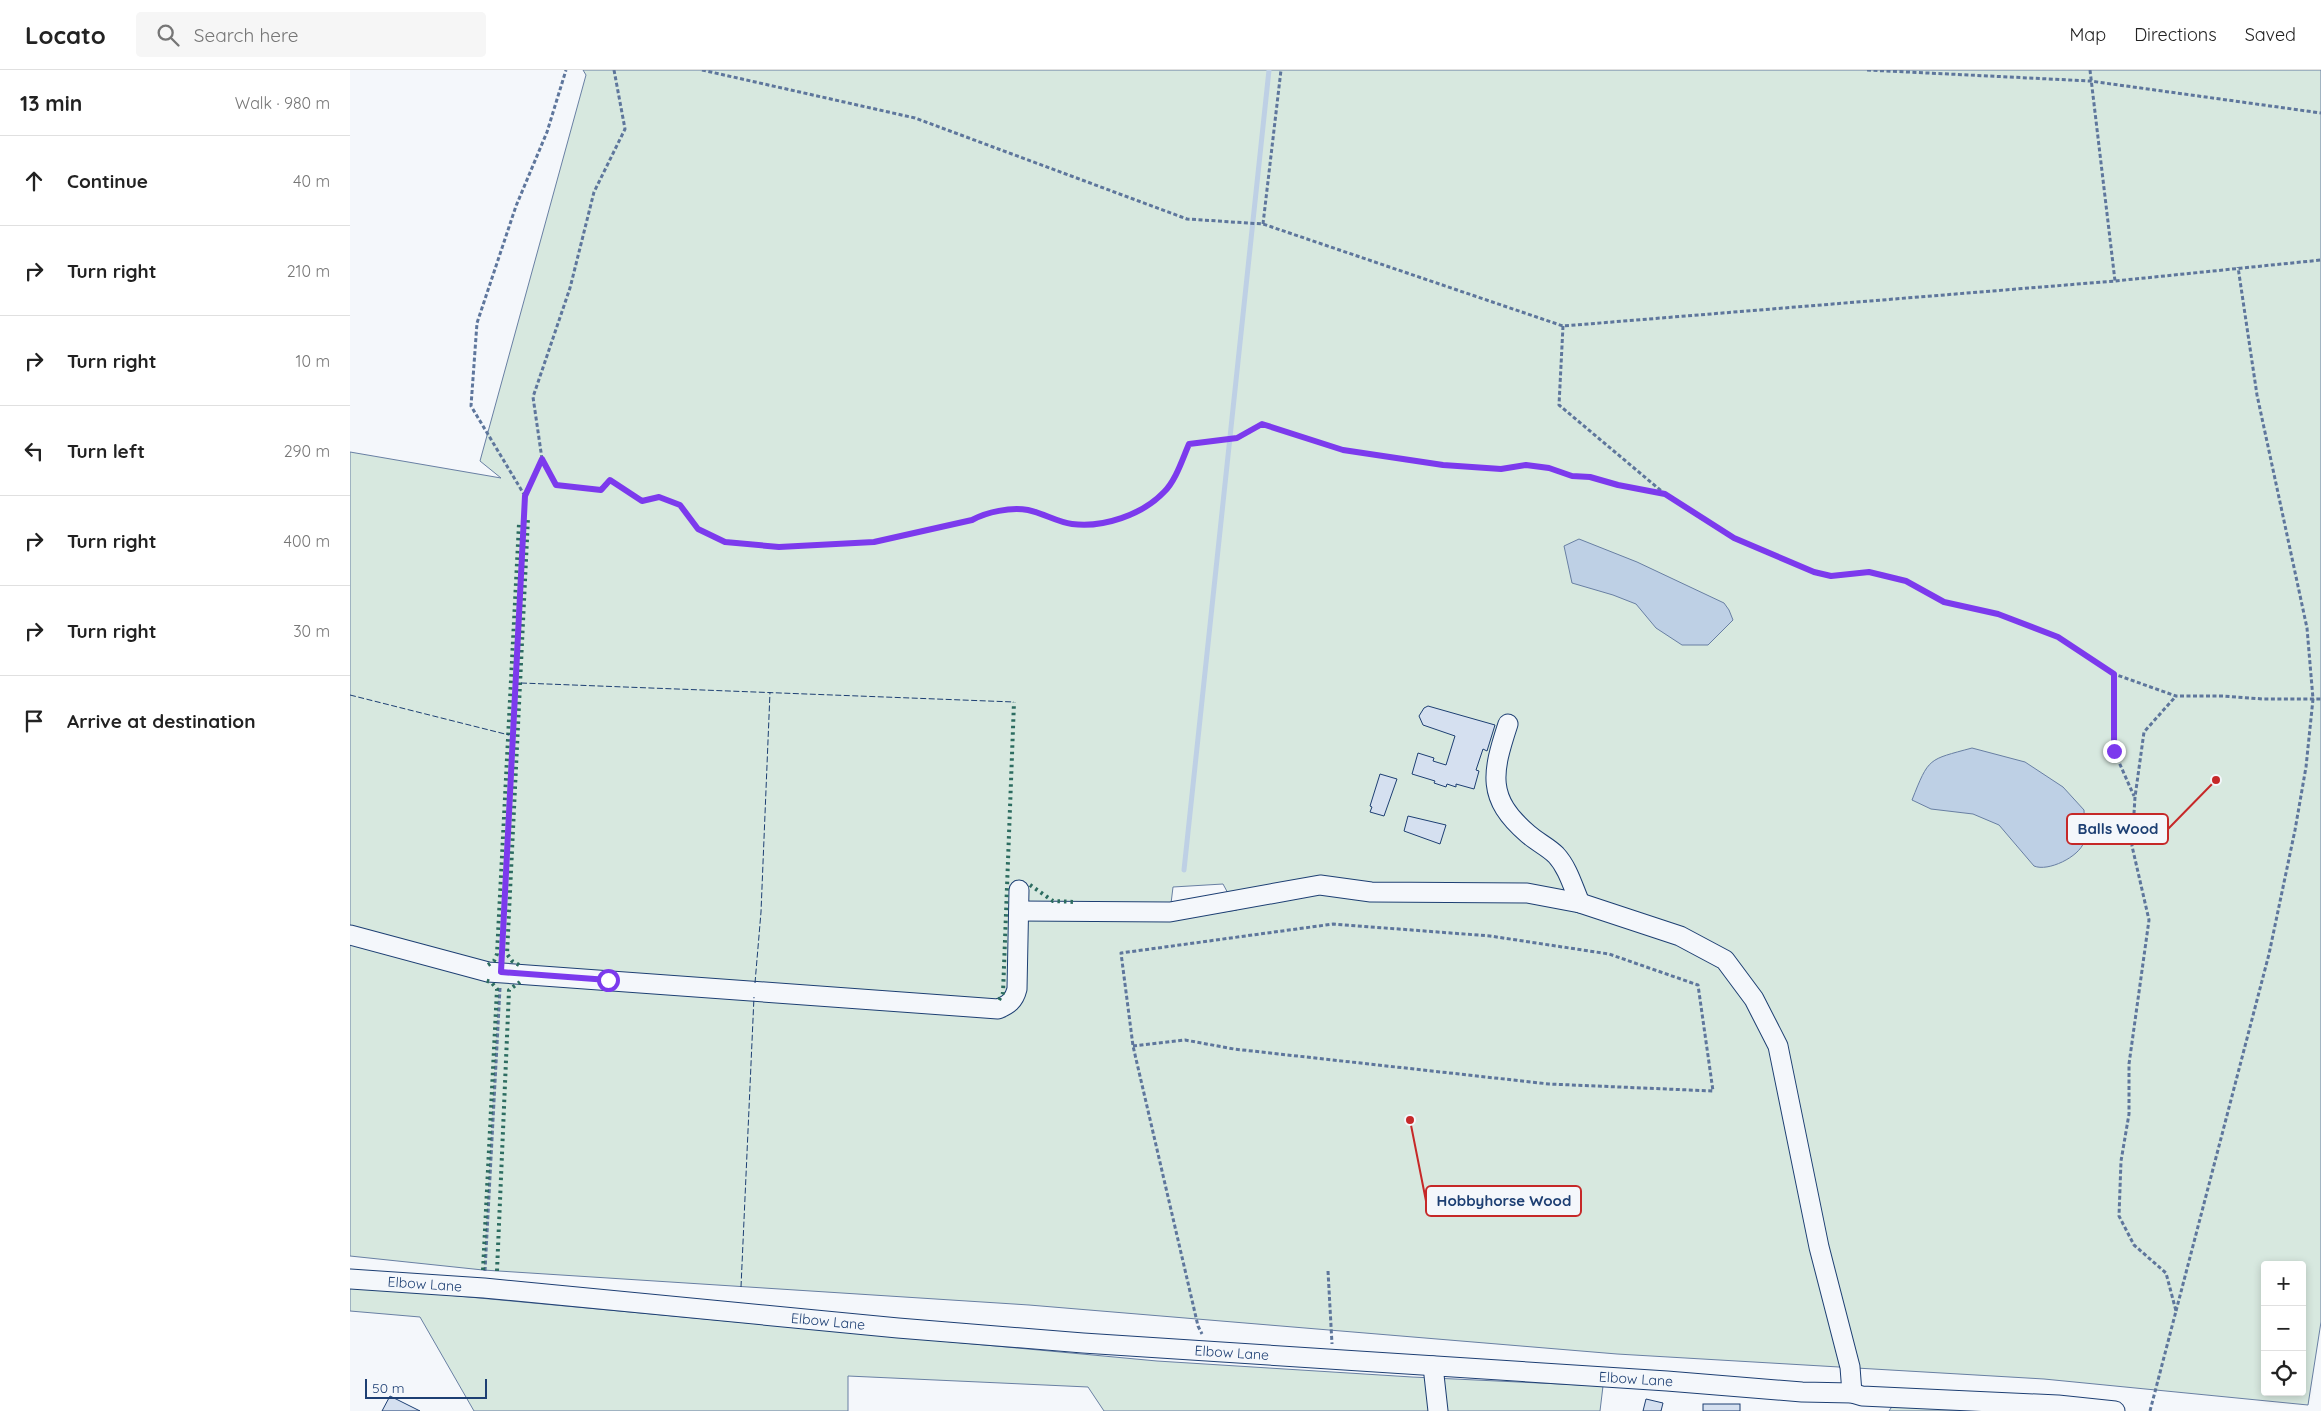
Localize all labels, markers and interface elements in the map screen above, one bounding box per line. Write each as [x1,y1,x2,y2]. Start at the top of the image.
search box [136,12,486,57]
text: Locato [25,20,106,50]
icon: search [154,21,182,49]
text: Search here [194,23,299,47]
text: Map [2069,23,2106,46]
text: Directions [2134,23,2217,46]
text: Saved [2245,23,2296,46]
text: 13 min [20,90,82,116]
text: Walk · 980 m [235,93,330,113]
icon: ahead [20,167,48,195]
text: Continue [67,169,148,193]
text: 40 m [293,171,330,191]
icon: right [20,257,48,285]
text: Turn right [67,259,156,283]
text: 210 m [287,261,330,281]
icon: right [20,347,48,375]
text: Turn right [67,349,156,373]
text: 10 m [296,351,330,371]
icon: left [20,437,48,465]
text: Turn left [67,439,145,463]
text: 290 m [284,441,330,461]
icon: right [20,527,48,555]
text: Turn right [67,529,156,553]
text: 400 m [284,531,330,551]
icon: right [20,617,48,645]
text: Turn right [67,619,156,643]
text: 30 m [293,621,330,641]
icon: arrive [20,707,48,735]
text: Arrive at destination [67,709,256,733]
route end [2103,740,2126,763]
callout: Balls Wood [2067,814,2168,844]
text: Balls Wood [2078,819,2158,838]
route start [597,969,620,992]
callout: Hobbyhorse Wood [1426,1186,1581,1216]
text: Hobbyhorse Wood [1437,1191,1571,1210]
map controls [2261,1261,2306,1396]
button: + [2261,1261,2306,1306]
street label: Elbow Lane [387,1273,463,1296]
button: − [2261,1306,2306,1351]
street label: Elbow Lane [790,1309,866,1334]
street label: Elbow Lane [1194,1341,1270,1364]
button: locate [2261,1351,2306,1396]
street label: Elbow Lane [1598,1368,1674,1390]
scale bar [365,1376,488,1399]
text: 50 m [372,1379,405,1397]

